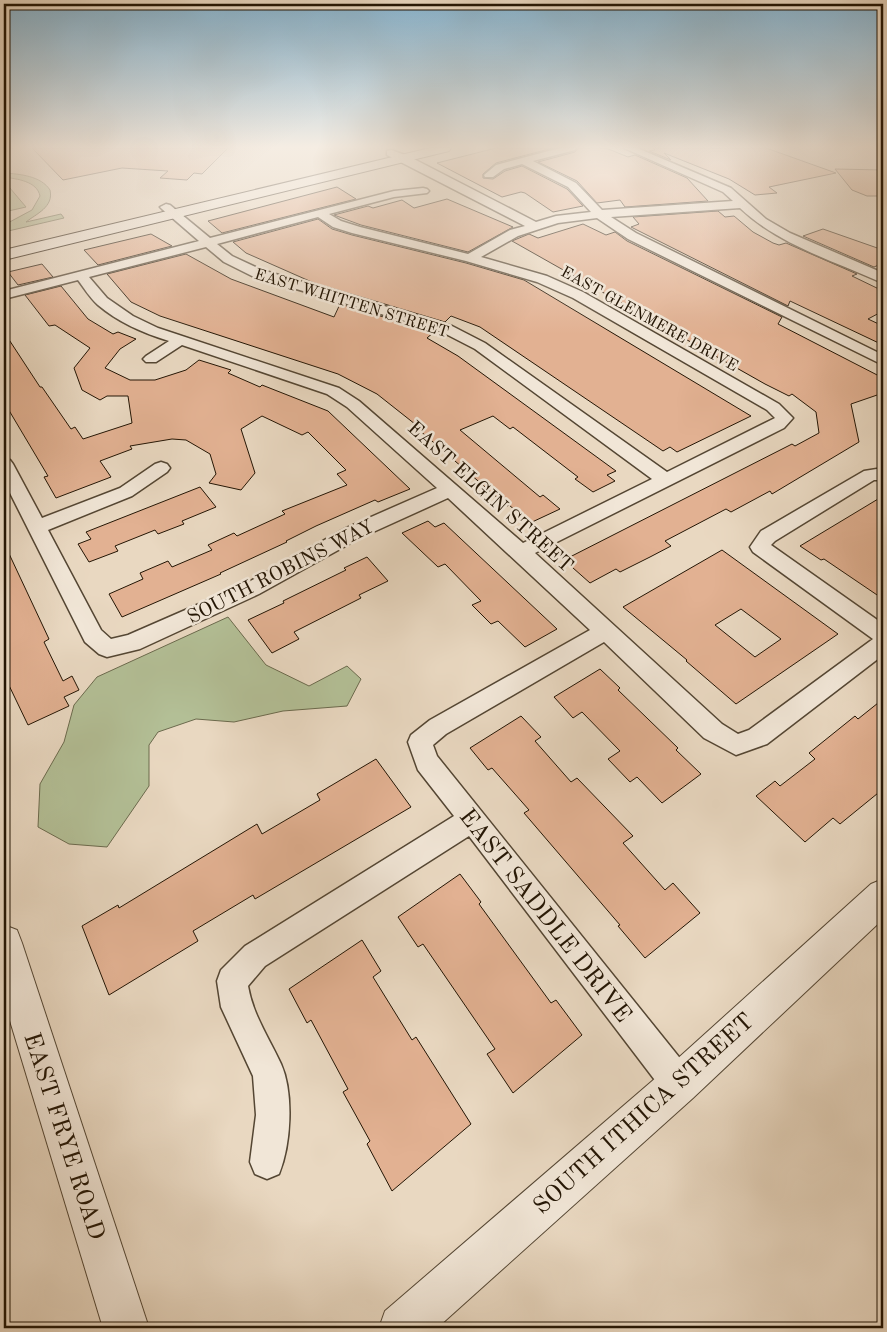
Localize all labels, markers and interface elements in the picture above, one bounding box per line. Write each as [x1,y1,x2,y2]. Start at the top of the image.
street label: EAST GLENMERE DRIVE [558,264,740,375]
street label: EAST WHITTEN STREET [252,267,450,341]
street label: EAST ELGIN STREET [403,418,576,577]
street label: SOUTH ROBINS WAY [184,517,378,629]
street label: EAST SADDLE DRIVE [454,805,635,1027]
street label: SOUTH ITHICA STREET [530,1010,759,1219]
street label: EAST FRYE ROAD [18,1030,108,1243]

